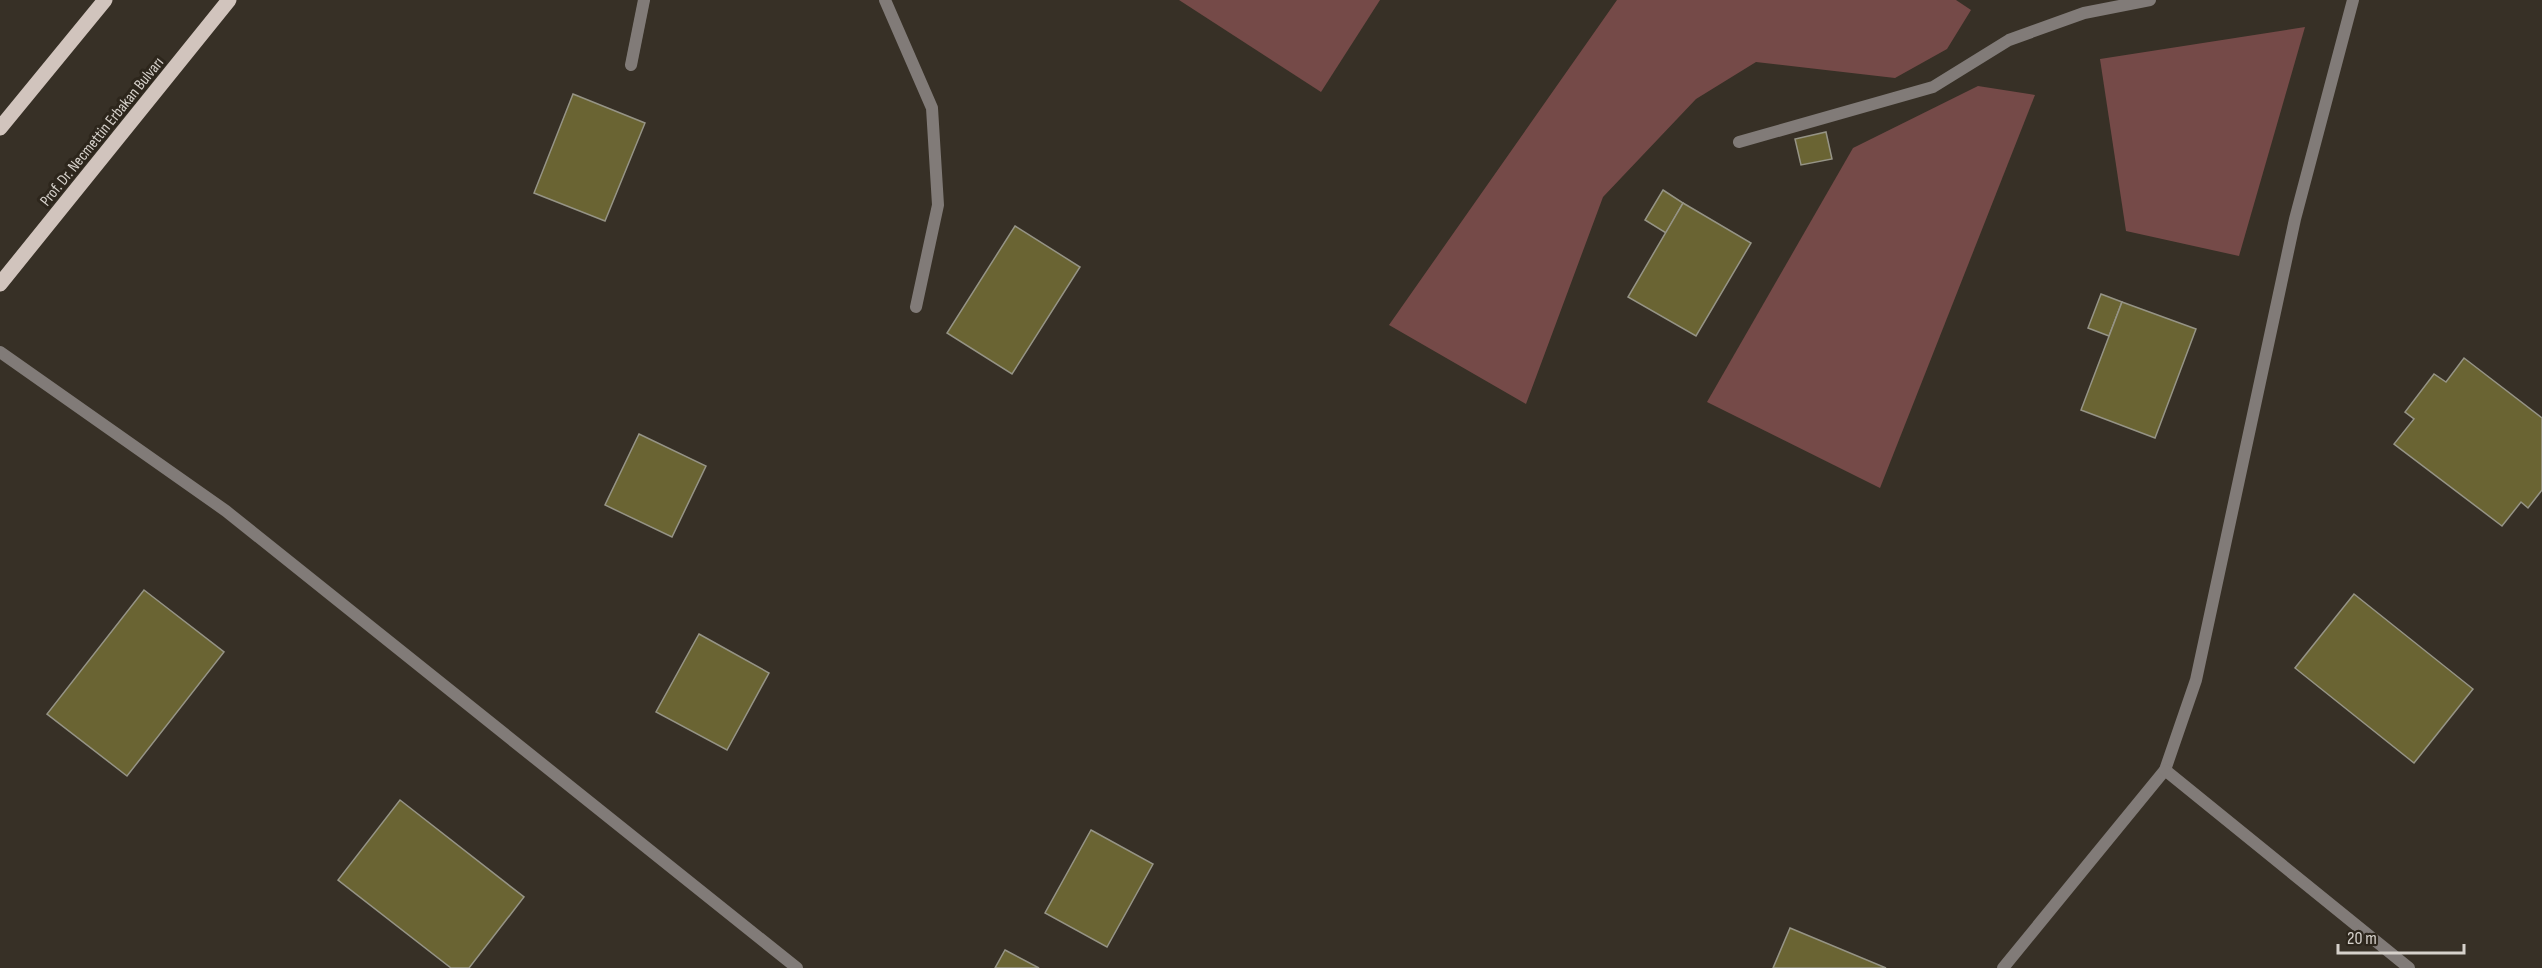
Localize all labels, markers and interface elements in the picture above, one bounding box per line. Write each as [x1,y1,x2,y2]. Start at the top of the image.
street label: Prof. Dr. Necmettin Erbakan Bulvarı [36,54,168,210]
scale bar [2338,917,2464,955]
text: 20 m [2347,928,2377,949]

